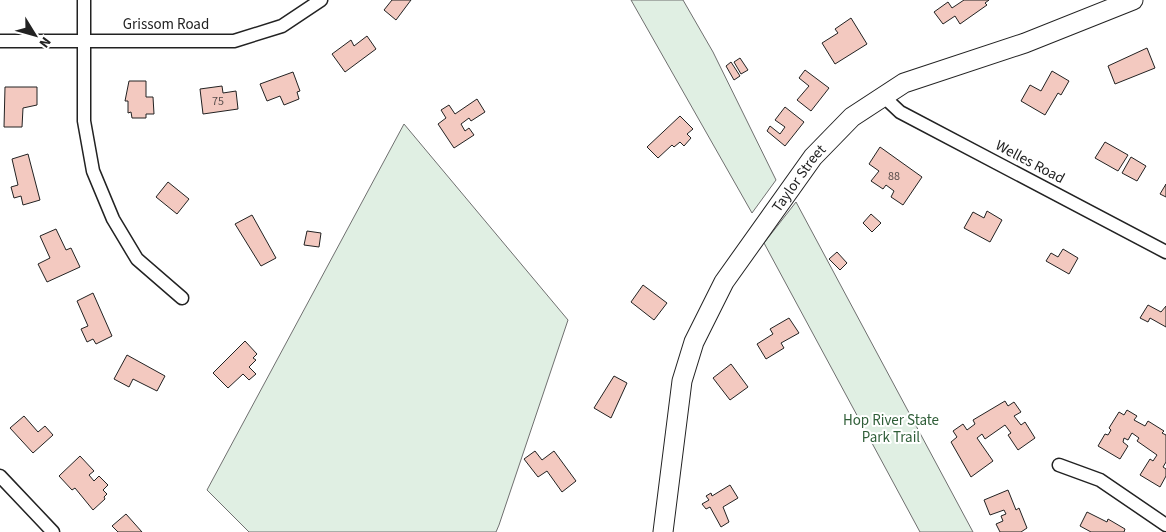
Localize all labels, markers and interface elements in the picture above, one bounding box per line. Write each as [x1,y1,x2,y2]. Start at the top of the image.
north arrow [10,10,60,60]
street label: Grissom Road [123,14,209,35]
text: N [34,32,55,52]
house number: 75 [212,93,224,110]
street label: Welles Road [992,135,1068,189]
street label: Taylor Street [767,140,830,216]
house number: 88 [888,168,900,185]
park label: Hop River State Park Trail [843,410,939,448]

